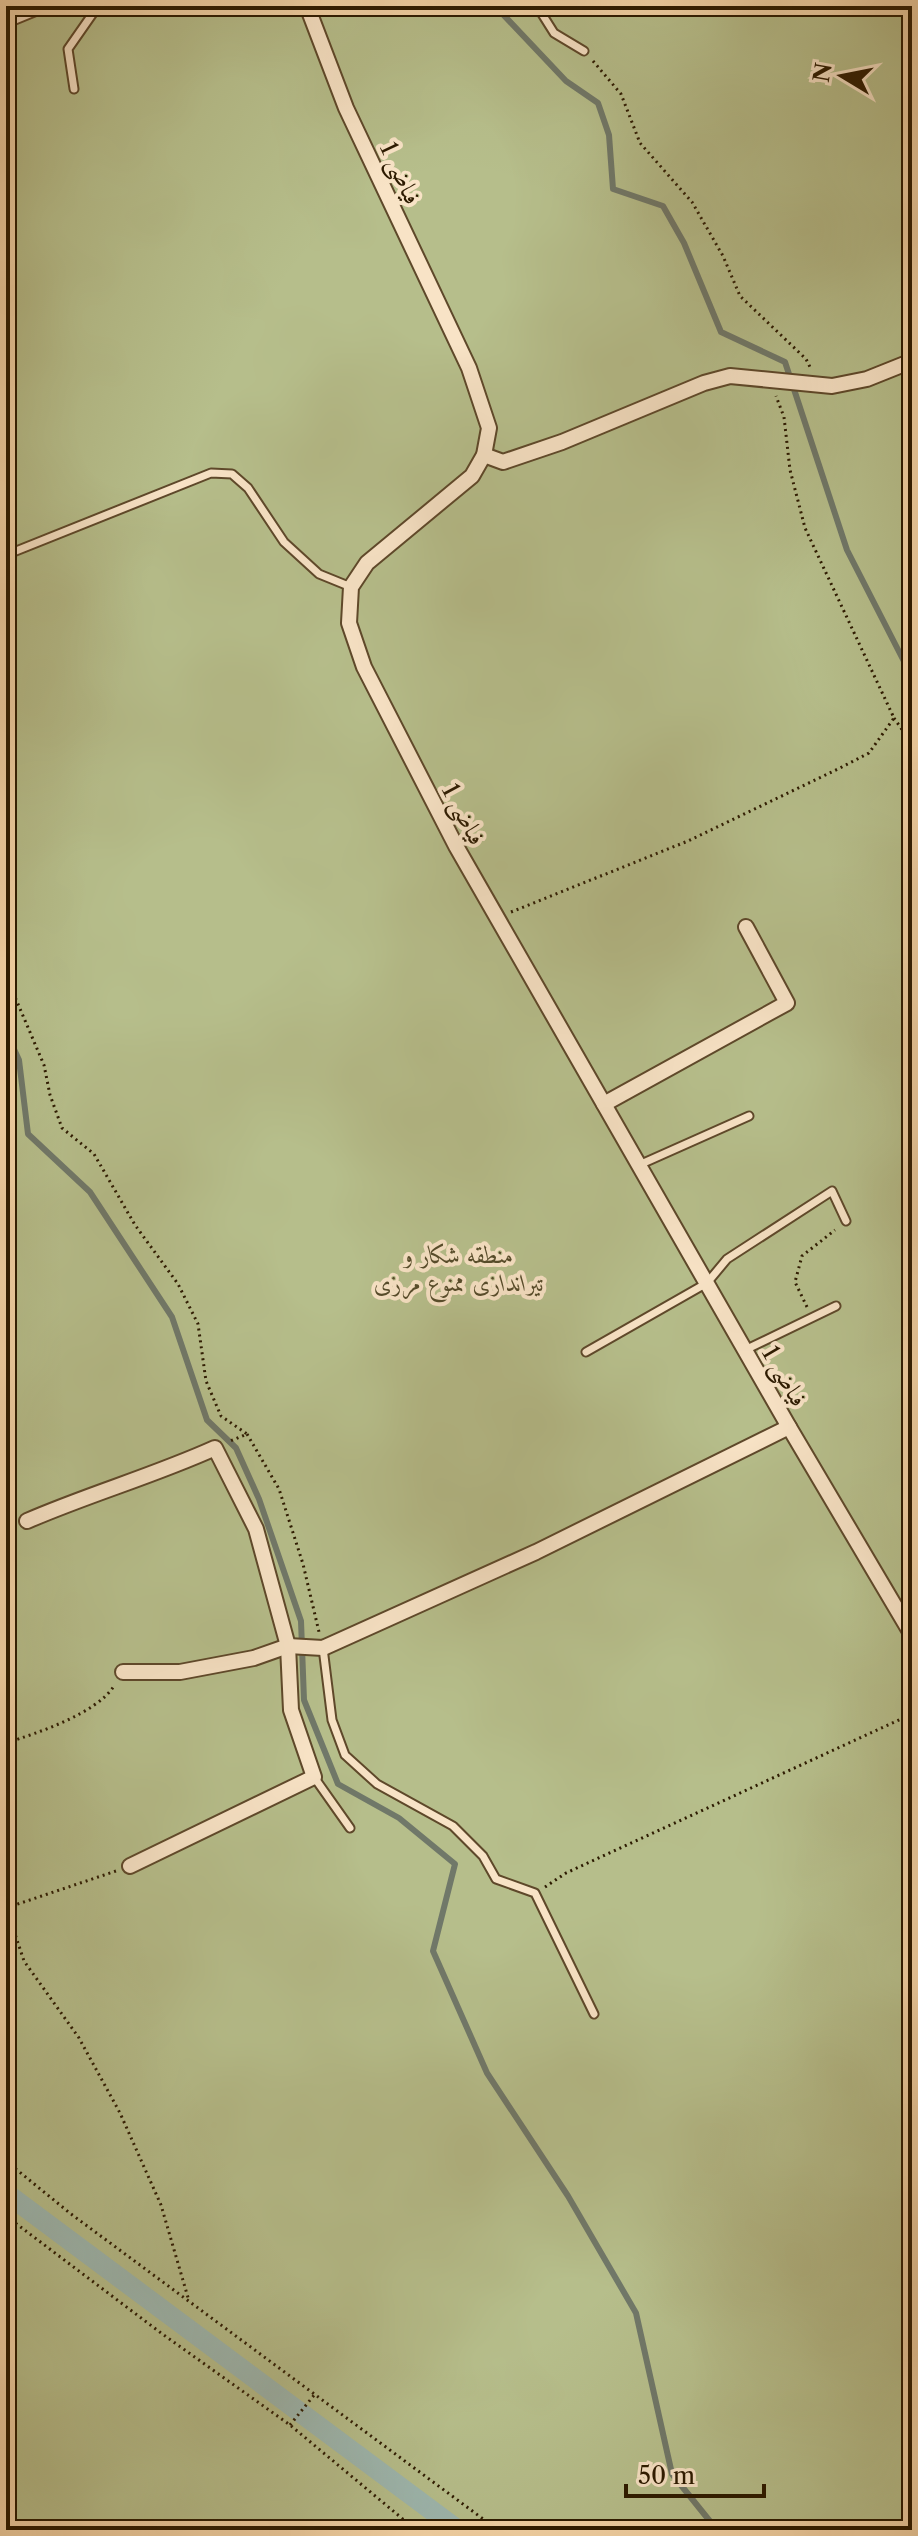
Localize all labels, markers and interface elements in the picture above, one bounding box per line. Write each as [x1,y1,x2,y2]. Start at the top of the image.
north arrow [802,36,882,116]
text: N [808,61,838,84]
street label: فیاضی 1 [371,137,428,210]
street label: فیاضی 1 [433,778,492,851]
park label: منطقه شکار و تیراندازی ممنوع مرزی [374,1240,544,1303]
street label: فیاضی 1 [754,1341,814,1413]
scale bar [626,2448,764,2498]
text: 50 m [638,2461,695,2490]

